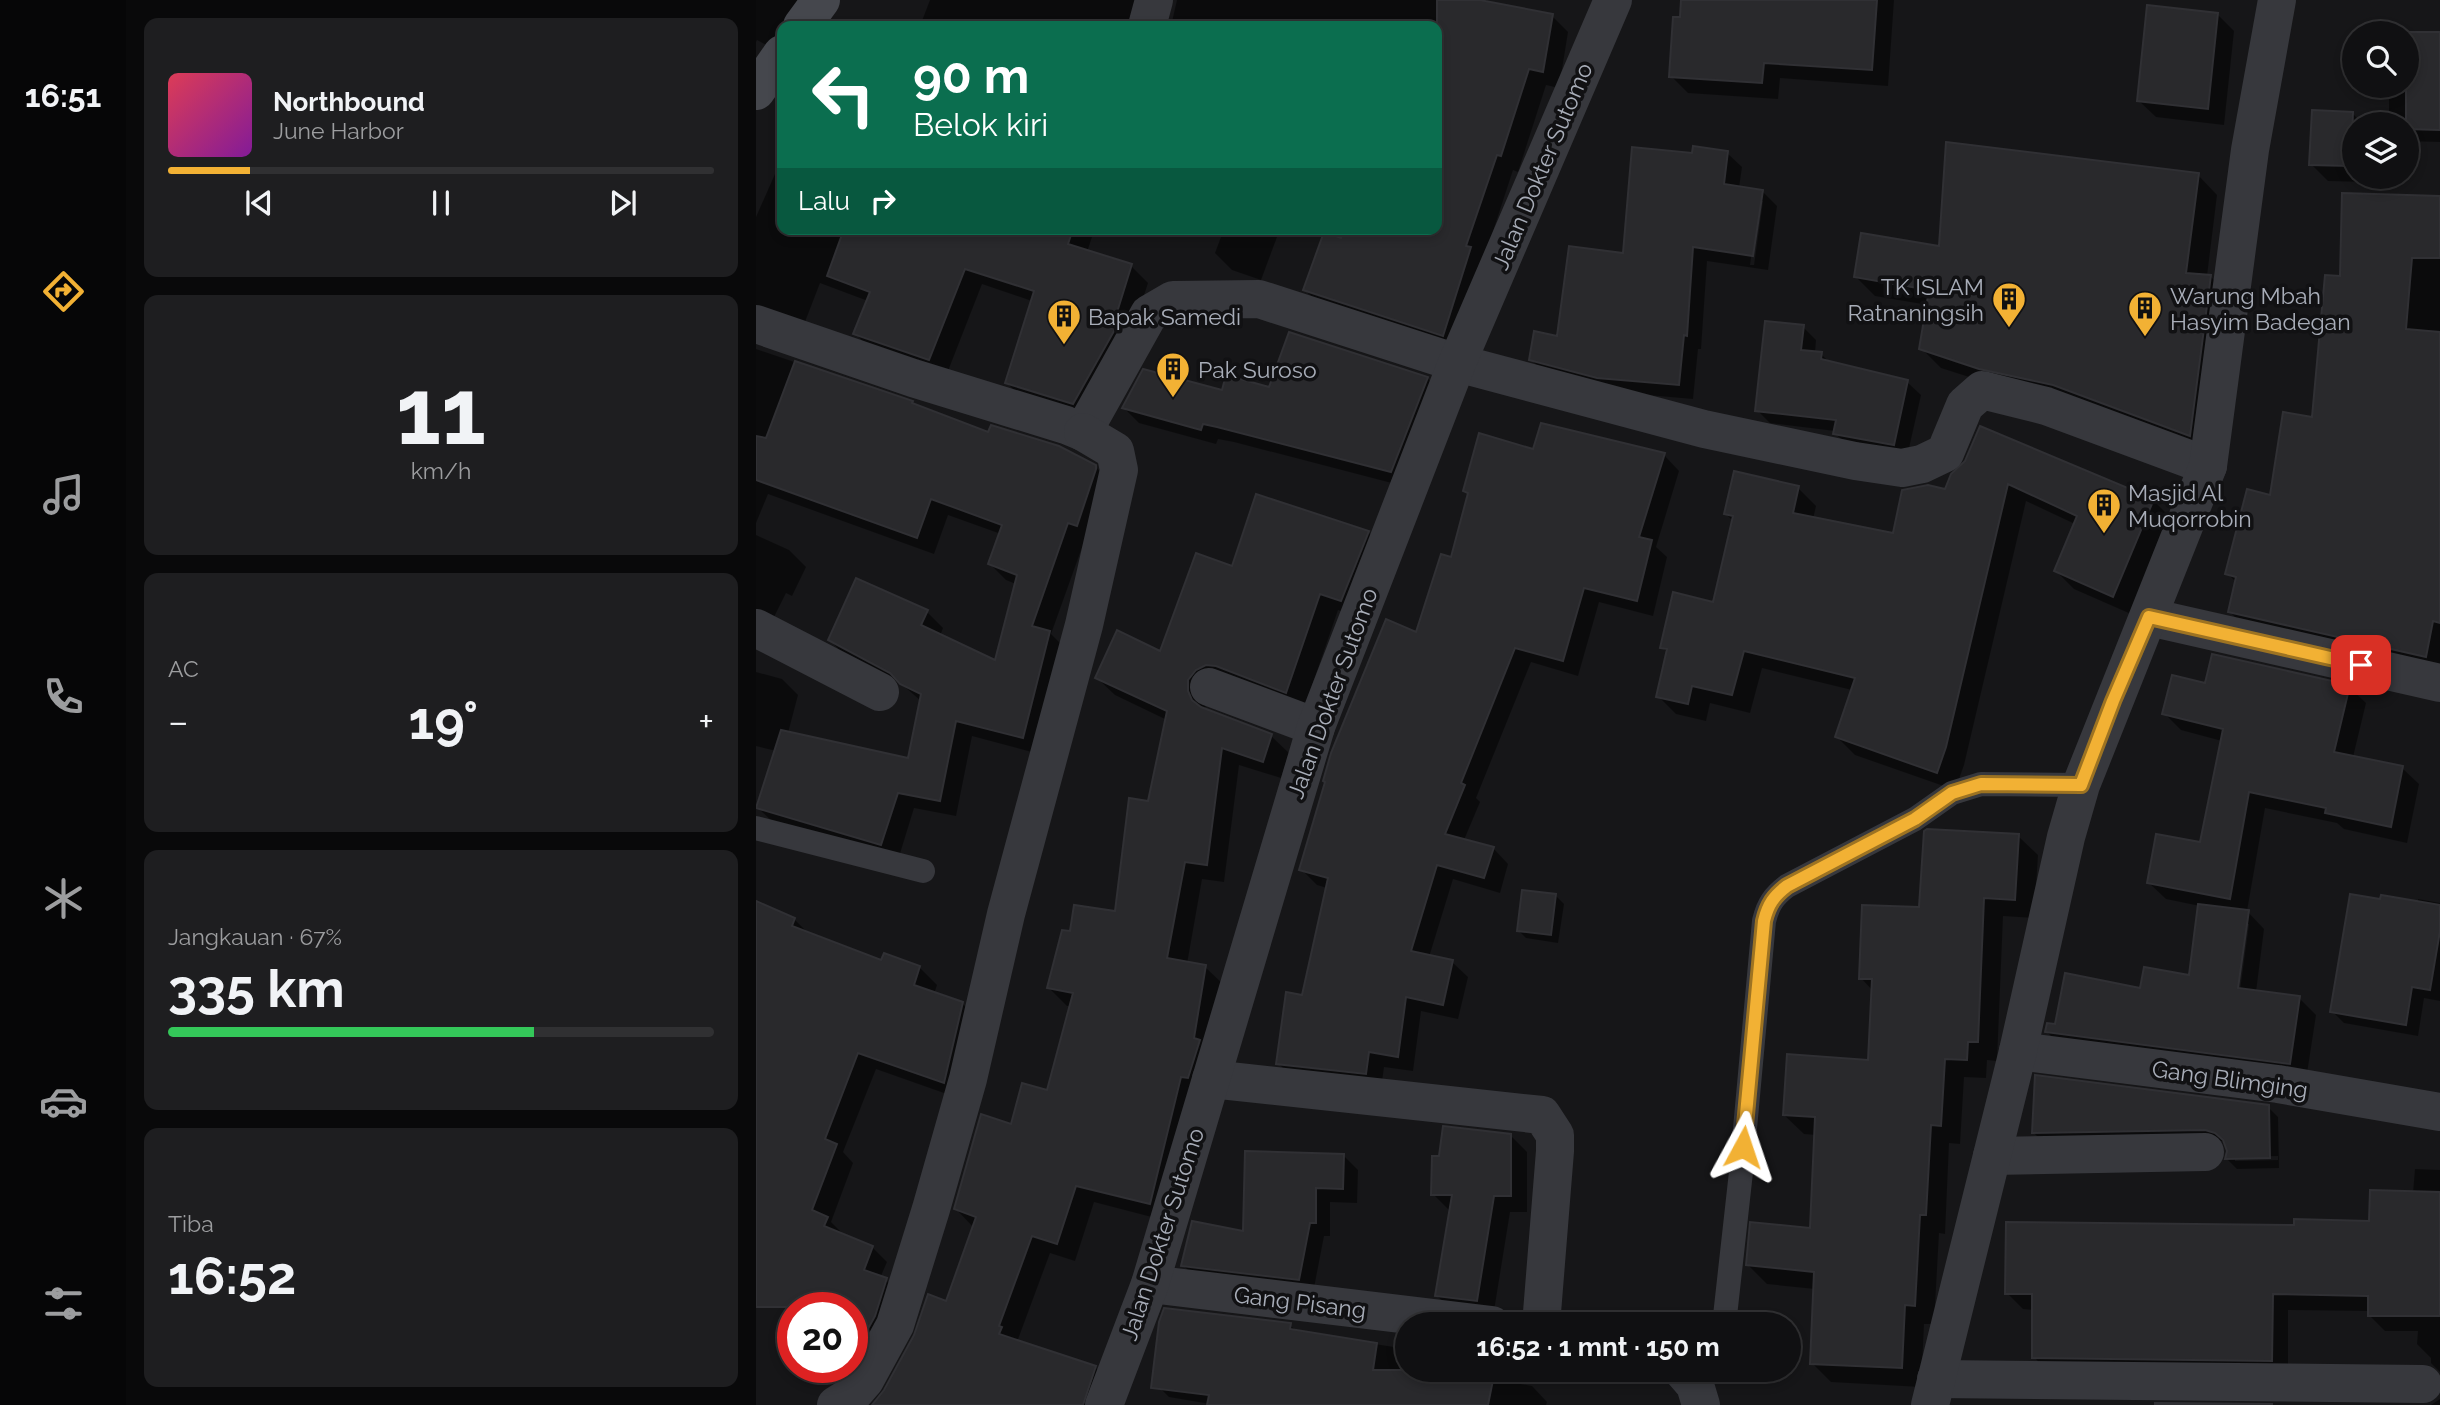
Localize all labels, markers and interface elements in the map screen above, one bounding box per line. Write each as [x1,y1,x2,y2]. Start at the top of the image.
map controls [2342,21,2419,189]
button: search [2342,21,2419,98]
text: 90 m [913,47,1029,104]
icon: left [798,49,889,140]
street label: Jalan Dokter Sutomo [1486,59,1598,273]
text: 16:51 [25,77,101,114]
text: Northbound [273,87,425,117]
text: Belok kiri [913,106,1048,143]
button: layers [2342,112,2419,189]
text: June Harbor [273,117,404,144]
icon: right [864,182,902,220]
icon: previous [240,184,278,222]
icon: pause [422,184,460,222]
icon: next [604,184,642,222]
text: Lalu [798,186,850,216]
icon: directions [39,267,88,316]
place label: TK ISLAM Ratnaningsih [1847,273,1984,326]
building icon: TK ISLAM Ratnaningsih [1990,280,2028,329]
place label: Warung Mbah Hasyim Badegan [2170,282,2351,335]
building icon: Warung Mbah Hasyim Badegan [2126,289,2164,338]
building icon: Bapak Samedi [1045,297,1083,346]
place label: Bapak Samedi [1088,303,1241,330]
building icon: Pak Suroso [1154,350,1192,399]
place label: Pak Suroso [1198,356,1317,383]
text: 11 [396,358,486,465]
text: km/h [411,457,471,484]
icon: music [39,470,88,519]
place label: Masjid Al Muqorrobin [2128,479,2252,532]
building icon: Masjid Al Muqorrobin [2085,486,2123,535]
street label: Jalan Dokter Sutomo [1281,584,1383,802]
pin [2331,635,2391,695]
icon: arrive [2342,646,2380,684]
text: AC [168,655,199,682]
icon: phone [39,672,88,721]
text: 19° [409,690,478,751]
text: − [168,699,188,744]
text: + [698,699,714,744]
icon: climate [39,874,88,923]
text: Jangkauan · 67% [168,923,342,950]
text: 335 km [168,958,345,1019]
street label: Gang Blimging [2150,1055,2310,1103]
icon: car [39,1077,88,1126]
position arrow [1706,1110,1780,1184]
street label: Jalan Dokter Sutomo [1115,1124,1209,1344]
text: Tiba [168,1210,214,1237]
text: 16:52 [168,1245,296,1306]
icon: filters [39,1279,88,1328]
street label: Gang Pisang [1232,1280,1368,1324]
speed limit sign: 20 [777,1292,868,1383]
text: 16:52 · 1 mnt · 150 m [1476,1332,1720,1362]

